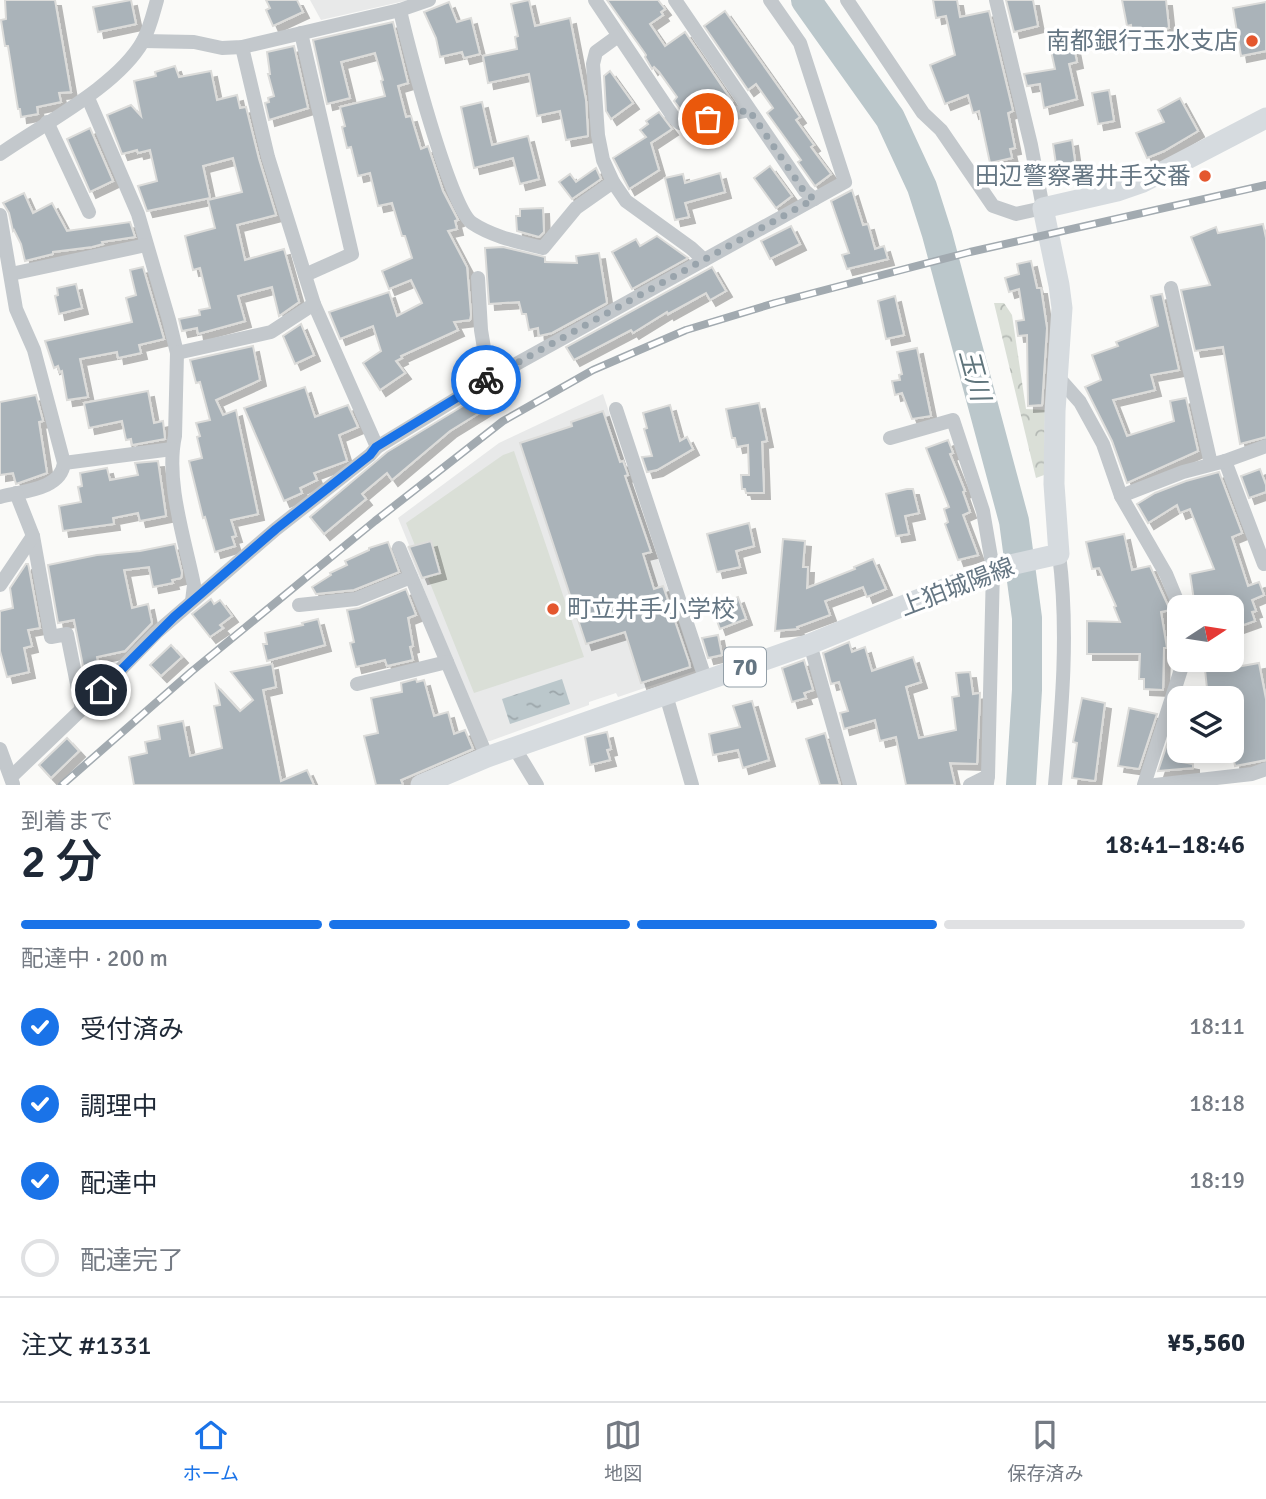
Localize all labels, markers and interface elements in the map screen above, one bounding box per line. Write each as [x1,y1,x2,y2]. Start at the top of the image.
place label: 南都銀行玉水支店 [1046,26,1238,56]
marker: 南都銀行玉水支店 [1244,33,1260,49]
pin [678,89,738,149]
icon: bag [689,100,727,138]
place label: 田辺警察署井手交番 [975,161,1191,191]
marker: 田辺警察署井手交番 [1197,168,1213,184]
courier [451,345,521,415]
water label: 玉川 [952,346,997,407]
icon: bike [467,361,505,399]
street label: 上狛城陽線 [896,551,1018,623]
place label: 町立井手小学校 [567,594,735,624]
north arrow [1167,595,1244,672]
map controls [1167,595,1244,763]
marker: 町立井手小学校 [545,601,561,617]
road number: 70 [724,648,766,687]
pin [71,660,131,720]
icon: home [82,671,120,709]
button: layers [1167,686,1244,763]
text: 到着まで [21,807,113,836]
text: 18:41–18:46 [1105,829,1245,861]
text: 2 分 [21,834,102,890]
text: 配達中 · 200 m [21,944,168,973]
icon: check [21,1008,59,1046]
text: 18:11 [1189,1012,1245,1041]
text: 受付済み [80,1014,184,1046]
icon: check [21,1085,59,1123]
text: 18:18 [1189,1089,1245,1118]
text: 調理中 [80,1091,158,1123]
icon: check [21,1162,59,1200]
text: 18:19 [1189,1166,1245,1195]
text: 配達中 [80,1168,158,1200]
text: 配達完了 [80,1245,184,1277]
text: ¥5,560 [1167,1327,1245,1359]
text: 注文 #1331 [21,1330,152,1362]
tab: ホーム [183,1416,239,1486]
tab: 地図 [604,1416,642,1486]
tab: 保存済み [1007,1416,1083,1486]

